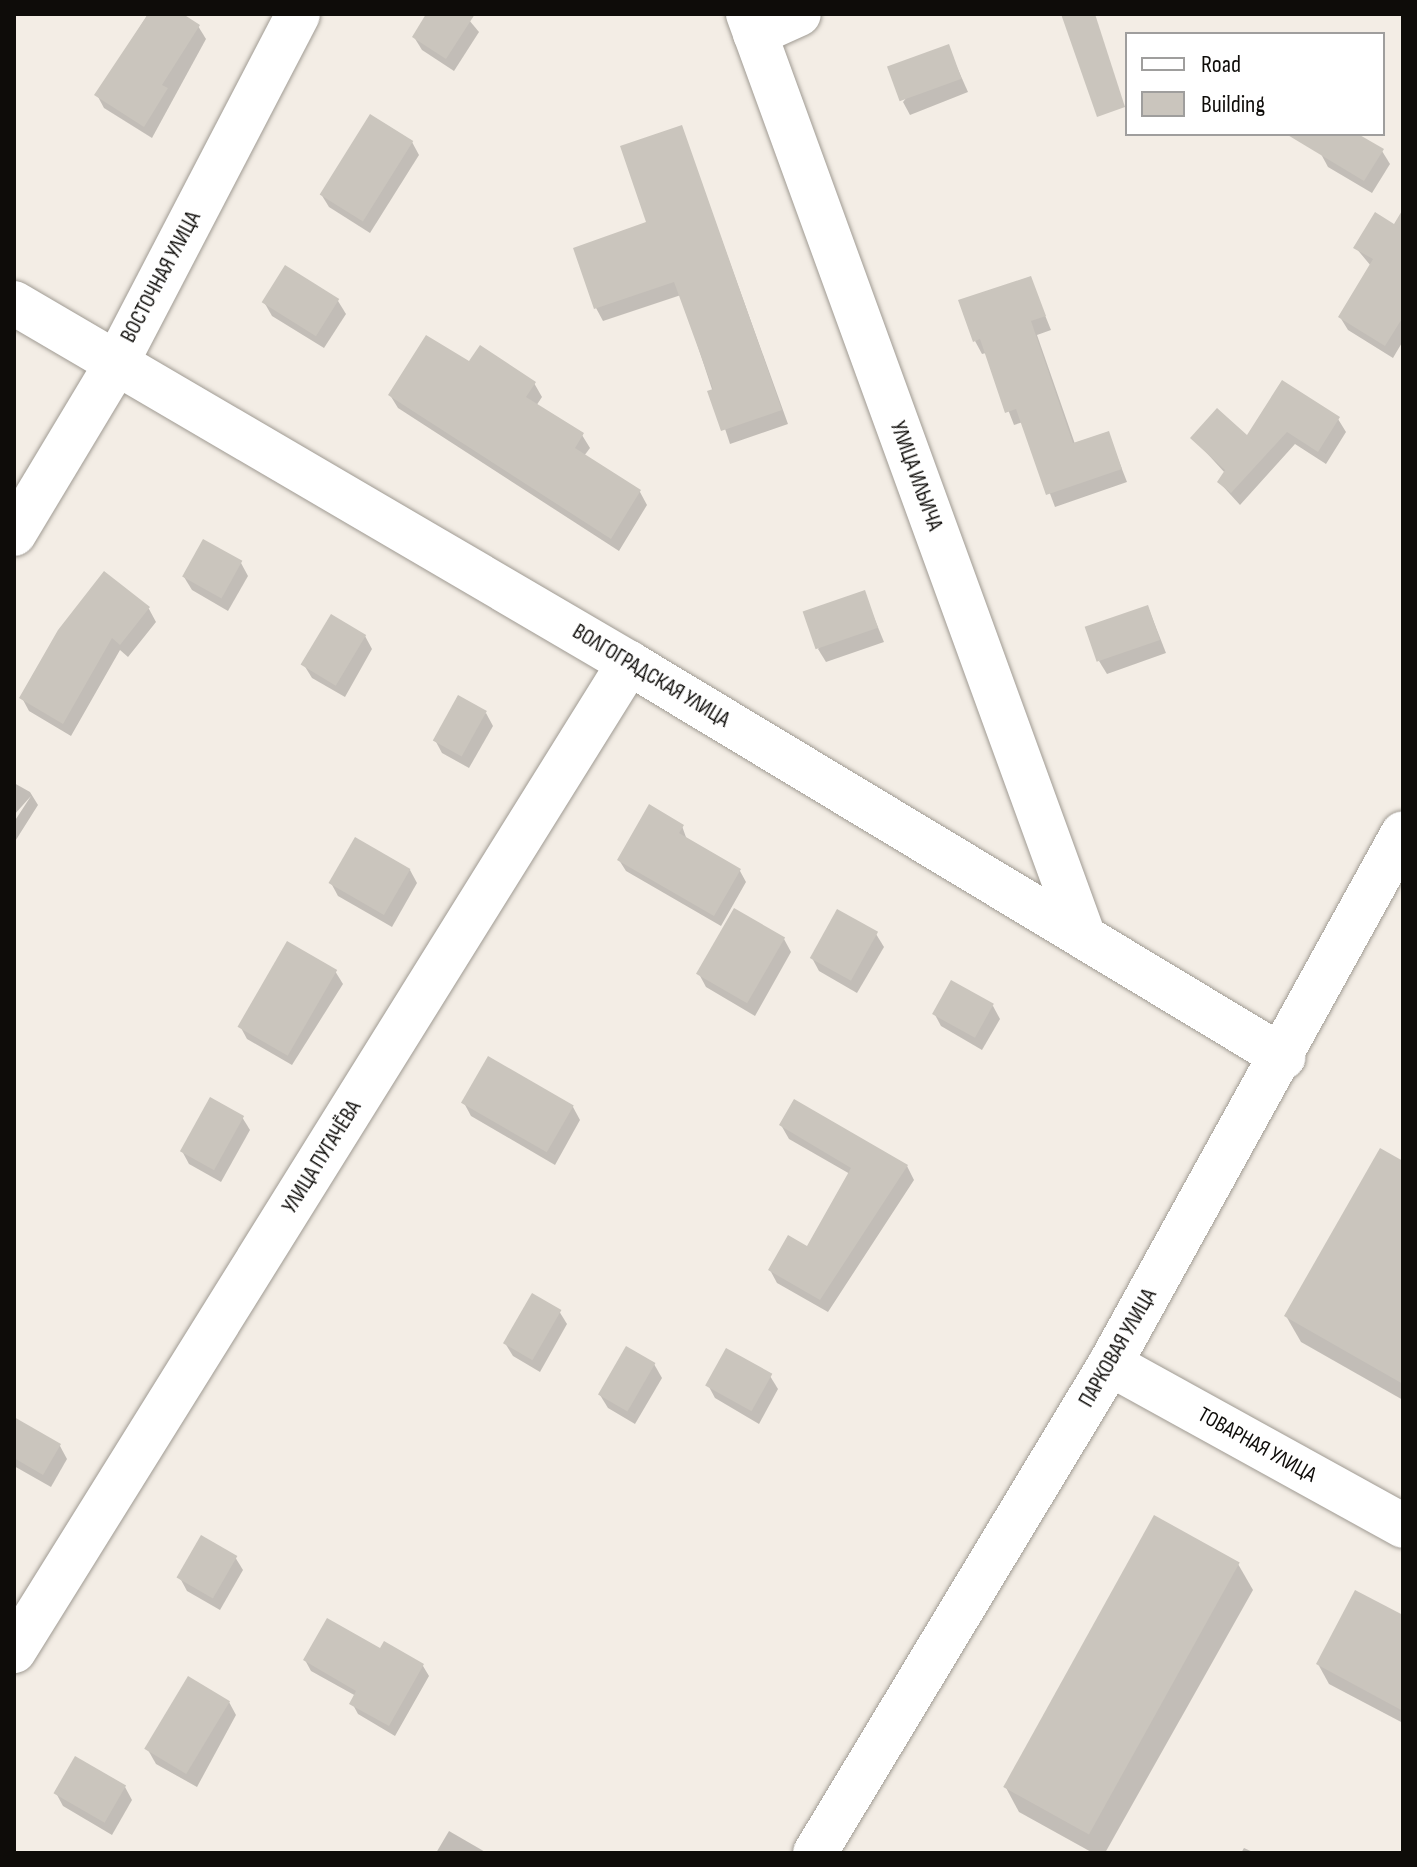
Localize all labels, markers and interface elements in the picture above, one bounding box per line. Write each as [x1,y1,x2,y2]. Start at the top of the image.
legend [1125,32,1385,136]
text: Road [1201,50,1241,79]
text: Building [1201,90,1265,119]
street label: ВОСТОЧНАЯ УЛИЦА [115,207,207,347]
street label: УЛИЦА ИЛЬИЧА [884,418,948,534]
street label: ВОЛГОГРАДСКАЯ УЛИЦА [568,619,734,733]
street label: УЛИЦА ПУГАЧЁВА [277,1096,367,1218]
street label: ПАРКОВАЯ УЛИЦА [1073,1284,1163,1412]
street label: ТОВАРНАЯ УЛИЦА [1193,1402,1321,1488]

